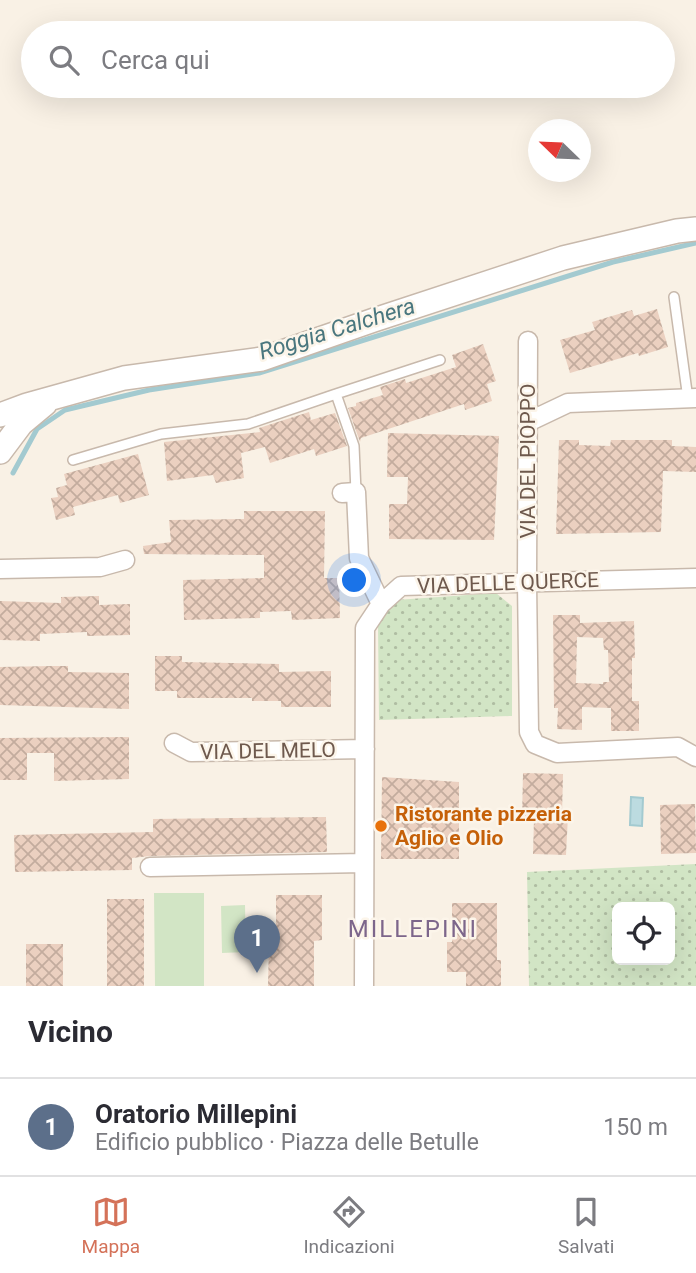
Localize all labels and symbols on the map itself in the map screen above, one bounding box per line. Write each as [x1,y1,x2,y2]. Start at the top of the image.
north arrow [528,119,591,182]
water label: Roggia Calchera [256,292,418,366]
street label: VIA DEL PIOPPO [516,384,540,538]
your location [337,563,371,597]
street label: VIA DELLE QUERCE [417,568,600,598]
street label: VIA DEL MELO [200,738,336,764]
place label: Ristorante pizzeria Aglio e Olio [395,802,572,850]
marker: Ristorante pizzeria Aglio e Olio [373,818,389,834]
pin: 1 [234,915,280,973]
district label: MILLEPINI [348,915,478,943]

